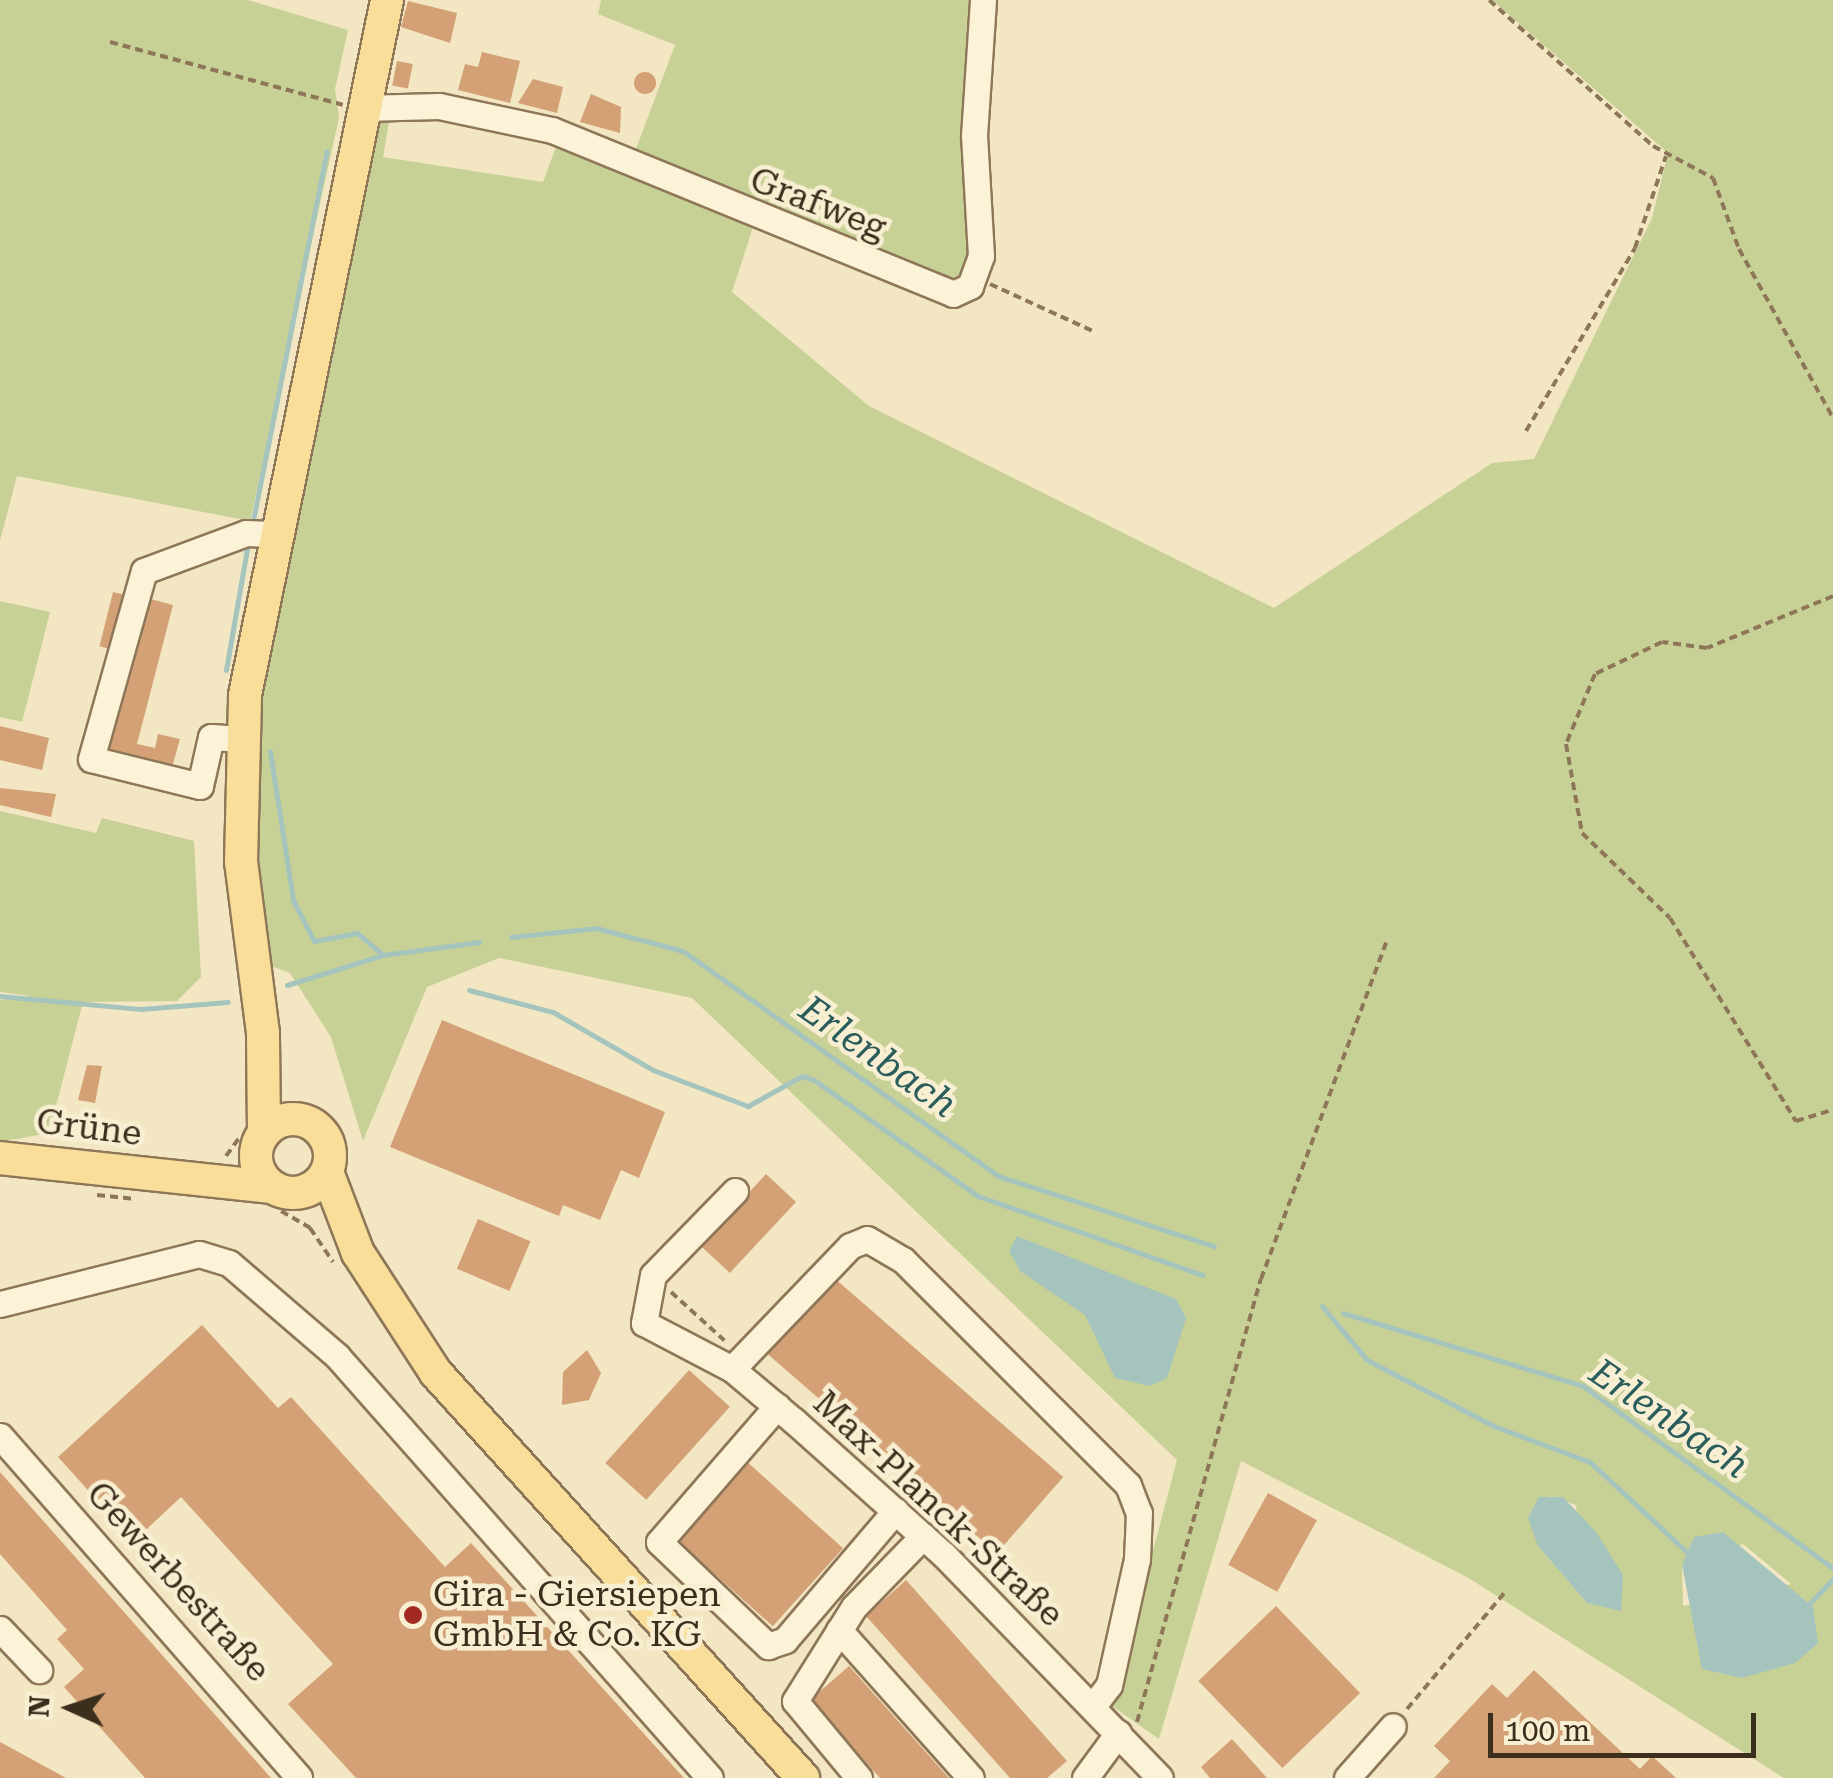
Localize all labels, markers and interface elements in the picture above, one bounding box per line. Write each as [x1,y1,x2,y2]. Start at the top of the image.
street label: Grafweg [744,159,892,249]
water label: Erlenbach [791,986,965,1128]
street label: Grüne [34,1101,144,1155]
water label: Erlenbach [1581,1349,1757,1489]
street label: Max-Planck-Straße [804,1382,1072,1636]
street label: Gewerbestraße [77,1474,279,1690]
place label: Gira - Giersiepen GmbH & Co. KG [433,1574,721,1656]
marker: Gira - Giersiepen GmbH & Co. KG [402,1604,424,1626]
north arrow [20,1658,120,1758]
scale bar [1493,1693,1760,1755]
text: N [23,1695,57,1718]
text: 100 m [1505,1713,1590,1748]

